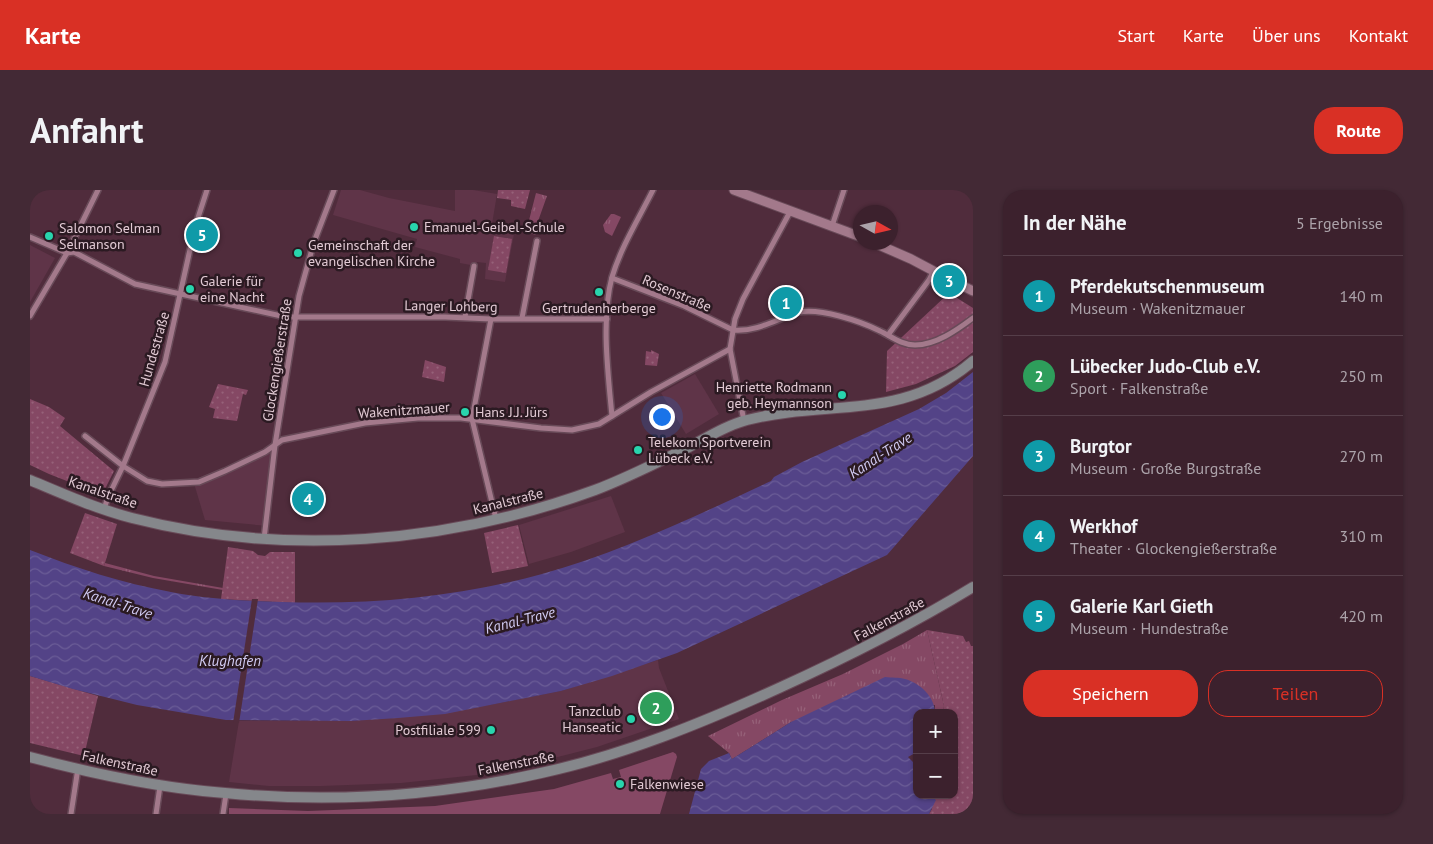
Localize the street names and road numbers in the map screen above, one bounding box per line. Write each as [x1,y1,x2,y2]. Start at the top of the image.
street label: Rosenstraße [640,270,714,316]
street label: Langer Lohberg [404,296,498,316]
street label: Glockengießerstraße [258,297,296,423]
street label: Hundestraße [135,310,173,388]
street label: Wakenitzmauer [358,398,451,422]
street label: Kanalstraße [66,472,140,512]
street label: Kanalstraße [471,484,545,518]
street label: Falkenstraße [851,593,927,645]
street label: Falkenstraße [80,746,160,780]
street label: Falkenstraße [476,747,556,779]

